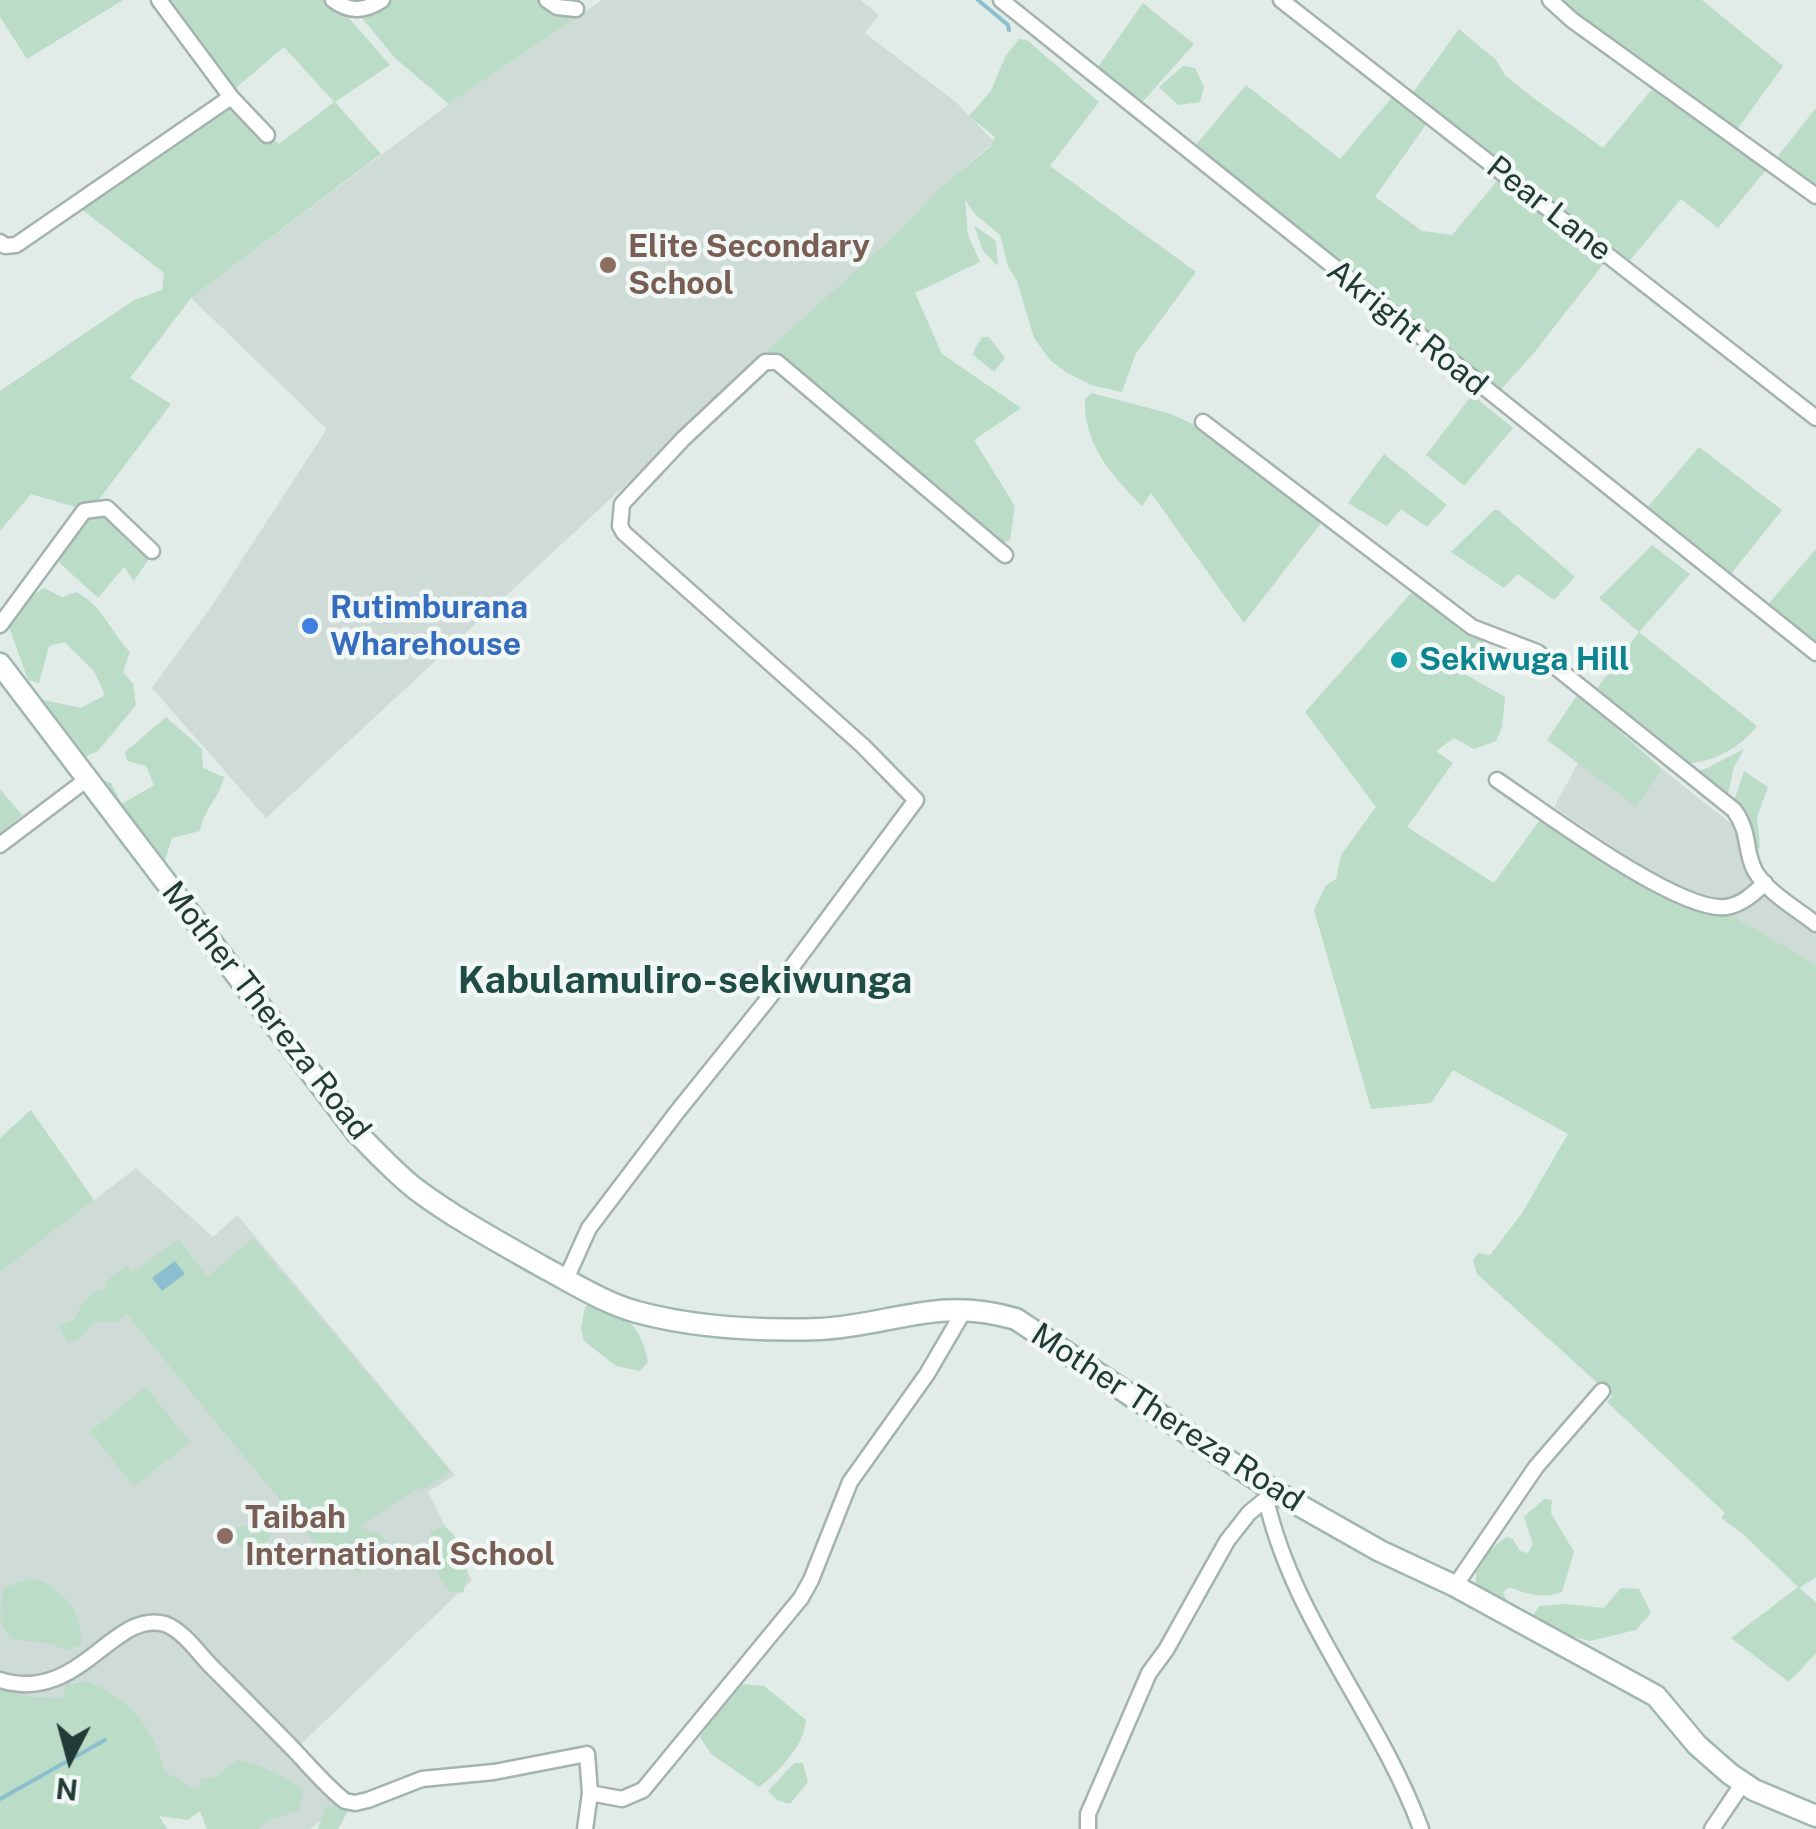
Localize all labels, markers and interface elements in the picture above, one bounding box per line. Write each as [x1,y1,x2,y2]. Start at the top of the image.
street label: Pear Lane [1479,148,1619,270]
place label: Elite Secondary School [628,228,870,303]
street label: Akright Road [1319,252,1495,404]
marker: Elite Secondary School [597,254,619,276]
place label: Rutimburana Wharehouse [330,589,528,664]
marker: Rutimburana Wharehouse [299,615,321,637]
place label: Sekiwuga Hill [1419,641,1630,679]
marker: Sekiwuga Hill [1388,649,1410,671]
street label: Mother Thereza Road [153,874,379,1148]
district label: Kabulamuliro-sekiwunga [458,958,912,1004]
street label: Mother Thereza Road [1024,1316,1310,1520]
place label: Taibah International School [245,1499,555,1574]
marker: Taibah International School [214,1525,236,1547]
north arrow [20,1709,120,1809]
text: N [54,1772,79,1807]

